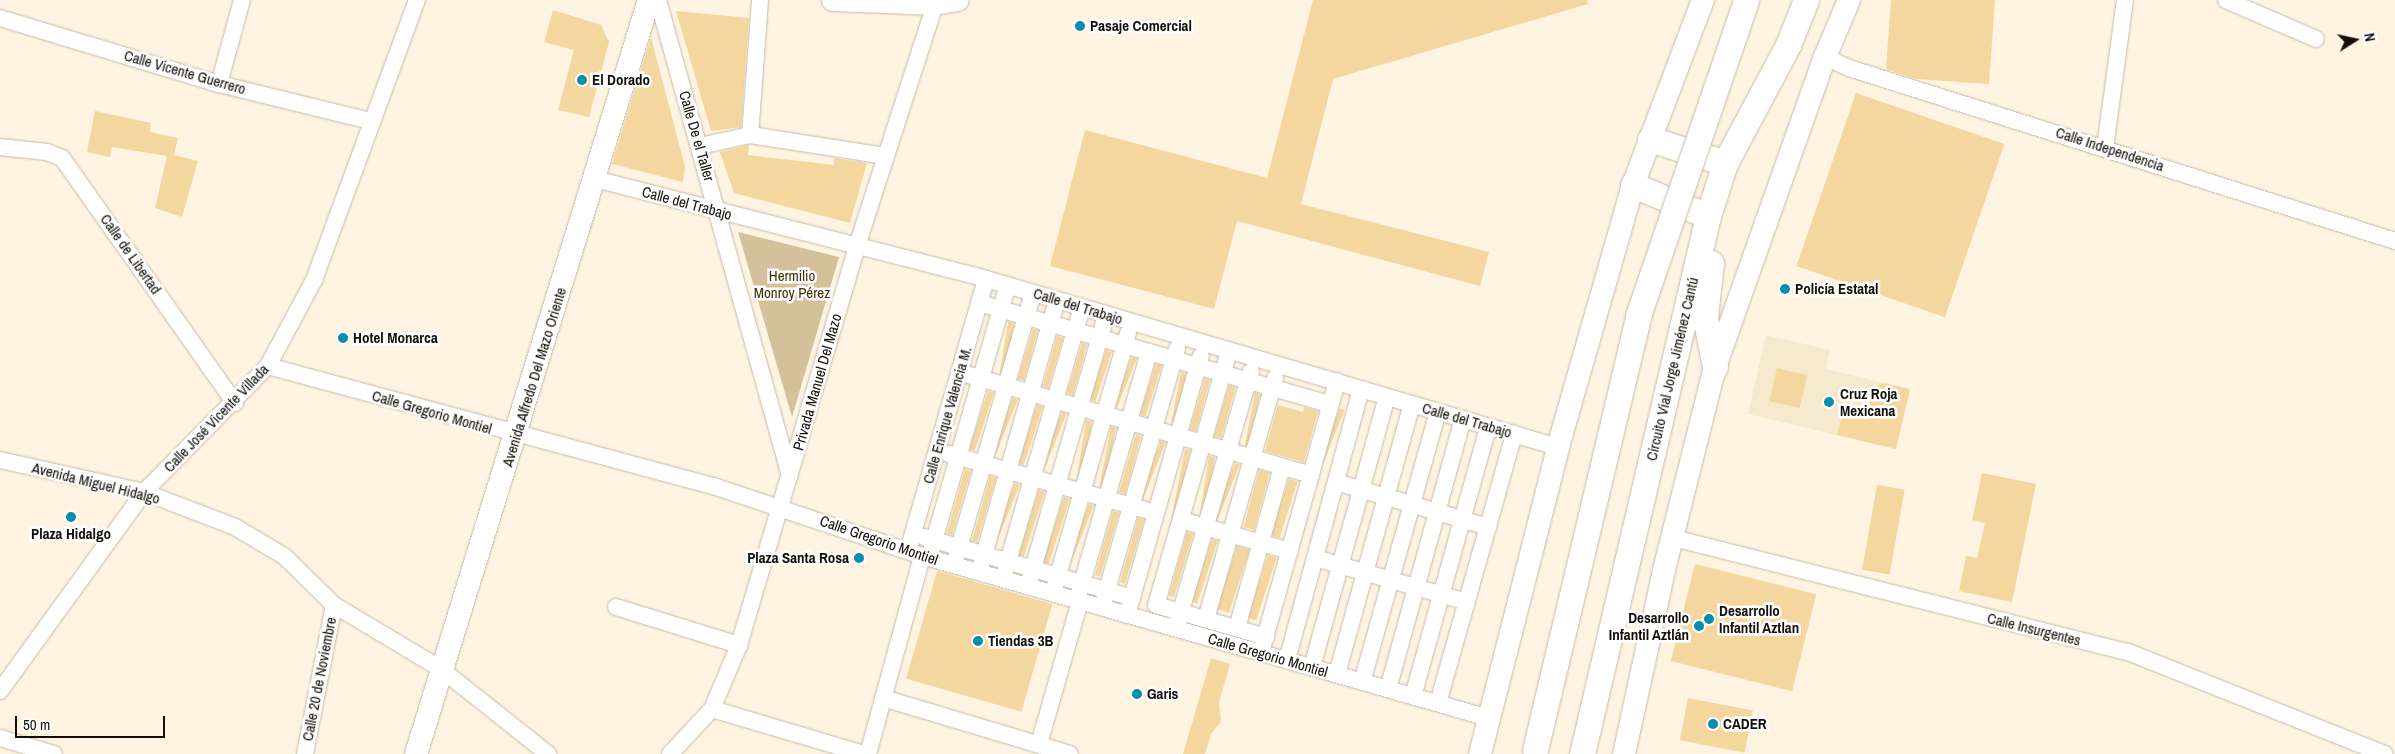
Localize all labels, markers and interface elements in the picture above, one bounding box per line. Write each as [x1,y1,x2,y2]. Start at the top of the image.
north arrow [2330,15,2380,65]
place label: Pasaje Comercial [1090,17,1192,35]
marker: Pasaje Comercial [1074,20,1086,32]
text: N [2360,32,2379,43]
street label: Calle Vicente Guerrero [122,46,248,98]
place label: El Dorado [592,71,650,89]
marker: El Dorado [576,74,588,86]
street label: Calle De el Taller [676,89,718,183]
street label: Calle Independencia [2054,123,2166,175]
street label: Calle del Trabajo [640,182,734,224]
street label: Calle de Libertad [97,210,165,298]
park label: Hermilio Monroy Pérez [754,266,830,301]
street label: Circuito Vial Jorge Jiménez Cantú [1642,275,1702,463]
place label: Policía Estatal [1795,280,1878,298]
marker: Policía Estatal [1779,283,1791,295]
street label: Calle del Trabajo [1031,284,1125,328]
street label: Avenida Alfredo Del Mazo Oriente [498,285,570,469]
street label: Privada Manuel Del Mazo [789,312,845,452]
place label: Hotel Monarca [353,329,438,347]
marker: Hotel Monarca [337,332,349,344]
street label: Calle Enrique Valencia M. [919,344,975,486]
street label: Calle José Vicente Villada [160,360,272,476]
place label: Cruz Roja Mexicana [1840,384,1897,419]
street label: Calle Gregorio Montiel [370,386,494,438]
marker: Cruz Roja Mexicana [1822,395,1836,409]
street label: Calle del Trabajo [1420,399,1514,441]
street label: Avenida Miguel Hidalgo [30,458,162,508]
marker: Plaza Hidalgo [65,511,77,523]
street label: Calle Gregorio Montiel [818,511,940,569]
place label: Plaza Hidalgo [31,525,111,543]
place label: Plaza Santa Rosa [747,549,849,567]
marker: Plaza Santa Rosa [853,552,865,564]
place label: Desarrollo Infantil Aztlan [1719,601,1800,636]
place label: Desarrollo Infantil Aztlán [1608,608,1689,643]
street label: Calle Insurgentes [1985,609,2083,649]
marker: Desarrollo Infantil Aztlan [1703,613,1715,625]
street label: Calle 20 de Noviembre [298,616,340,742]
marker: Desarrollo Infantil Aztlán [1693,620,1705,632]
street label: Calle Gregorio Montiel [1206,629,1330,681]
place label: Tiendas 3B [988,632,1053,650]
marker: Tiendas 3B [972,635,984,647]
place label: Garis [1147,685,1178,703]
marker: Garis [1131,688,1143,700]
scale bar [18,706,168,738]
text: 50 m [23,714,50,735]
place label: CADER [1723,715,1767,733]
marker: CADER [1707,718,1719,730]

